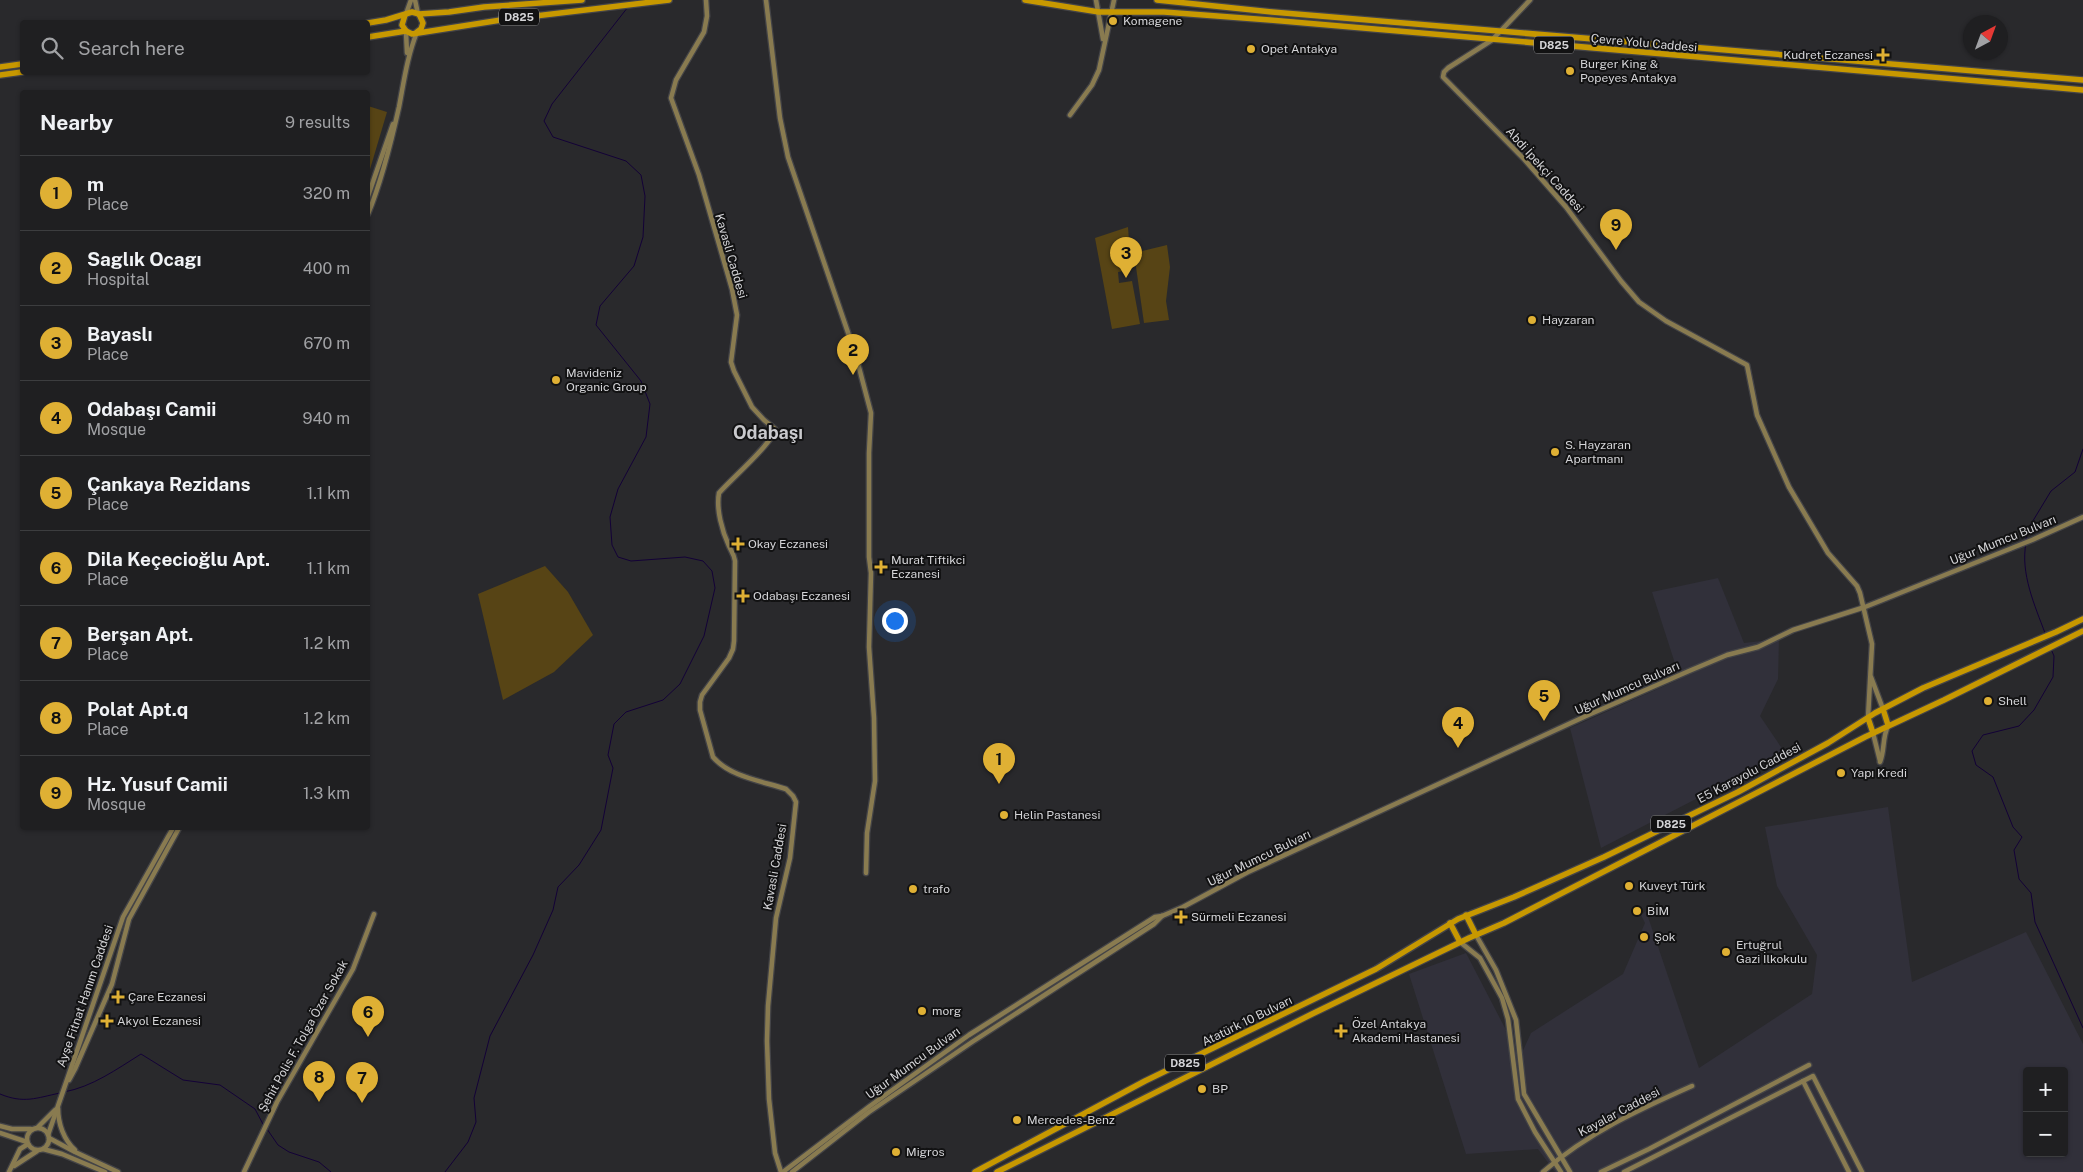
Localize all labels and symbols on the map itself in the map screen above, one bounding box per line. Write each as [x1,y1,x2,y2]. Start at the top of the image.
road number: D825 [499,8,539,26]
place label: Komagene [1123,14,1183,28]
marker: Komagene [1107,15,1119,27]
north arrow [1963,15,2008,60]
street label: Çevre Yolu Caddesi [1590,31,1698,55]
road number: D825 [1534,36,1574,54]
place label: Opet Antakya [1261,42,1337,56]
marker: Opet Antakya [1245,43,1257,55]
place label: Kudret Eczanesi [1783,48,1873,62]
marker: Kudret Eczanesi [1877,49,1889,61]
place label: Burger King & Popeyes Antakya [1580,57,1676,85]
marker: Burger King & Popeyes Antakya [1564,65,1576,77]
street label: Abdi İpekçi Caddesi [1503,124,1587,216]
pin: 9 [1600,209,1632,250]
street label: Kavasli Caddesi [712,212,750,300]
pin: 3 [1110,237,1142,278]
place label: Hayzaran [1542,313,1595,327]
marker: Hayzaran [1526,314,1538,326]
pin: 2 [837,334,869,375]
place label: Mavideniz Organic Group [566,366,647,394]
marker: Mavideniz Organic Group [550,374,562,386]
district label: Odabaşı [733,422,803,443]
place label: S. Hayzaran Apartmanı [1565,438,1631,466]
marker: S. Hayzaran Apartmanı [1549,446,1561,458]
street label: Uğur Mumcu Bulvarı [1948,512,2058,568]
place label: Okay Eczanesi [748,537,828,551]
marker: Okay Eczanesi [732,538,744,550]
place label: Murat Tiftikci Eczanesi [891,553,965,581]
marker: Murat Tiftikci Eczanesi [875,561,887,573]
place label: Odabaşı Eczanesi [753,589,850,603]
marker: Odabaşı Eczanesi [737,590,749,602]
your location [882,608,908,634]
street label: Uğur Mumcu Bulvarı [1572,659,1682,717]
pin: 5 [1528,680,1560,721]
place label: Shell [1998,694,2027,708]
marker: Shell [1982,695,1994,707]
pin: 4 [1442,707,1474,748]
street label: E5 Karayolu Caddesi [1695,740,1803,806]
pin: 1 [983,743,1015,784]
place label: Yapı Kredi [1851,766,1907,780]
marker: Yapı Kredi [1835,767,1847,779]
place label: Helin Pastanesi [1014,808,1100,822]
marker: Helin Pastanesi [998,809,1010,821]
road number: D825 [1651,816,1691,832]
street label: Kavasli Caddesi [761,823,789,911]
street label: Uğur Mumcu Bulvarı [1205,827,1313,889]
place label: Kuveyt Türk [1639,879,1706,893]
marker: Kuveyt Türk [1623,880,1635,892]
place label: trafo [923,882,950,896]
marker: trafo [907,883,919,895]
place label: BİM [1647,904,1669,918]
marker: BİM [1631,905,1643,917]
place label: Sürmeli Eczanesi [1191,910,1286,924]
marker: Sürmeli Eczanesi [1175,911,1187,923]
street label: Ayşe Fitnat Hanım Caddesi [54,923,116,1069]
place label: Şok [1654,930,1676,944]
marker: Şok [1638,931,1650,943]
place label: Ertuğrul Gazi İlkokulu [1736,938,1807,966]
marker: Ertuğrul Gazi İlkokulu [1720,946,1732,958]
street label: Şehit Polis F. Tolga Özer Sokak [255,957,351,1114]
place label: Çare Eczanesi [128,990,206,1004]
marker: Çare Eczanesi [112,991,124,1003]
street label: Atatürk 10 Bulvarı [1200,993,1294,1049]
pin: 6 [352,996,384,1037]
place label: morg [932,1004,961,1018]
marker: morg [916,1005,928,1017]
place label: Akyol Eczanesi [117,1014,201,1028]
marker: Akyol Eczanesi [101,1015,113,1027]
place label: Özel Antakya Akademi Hastanesi [1352,1017,1460,1045]
street label: Uğur Mumcu Bulvarı [863,1024,963,1102]
marker: Özel Antakya Akademi Hastanesi [1334,1024,1348,1038]
road number: D825 [1165,1054,1205,1072]
pin: 8 [303,1061,335,1102]
pin: 7 [346,1062,378,1103]
place label: BP [1212,1082,1228,1096]
marker: BP [1196,1083,1208,1095]
street label: Kayalar Caddesi [1576,1085,1662,1139]
place label: Mercedes-Benz [1027,1113,1115,1127]
marker: Mercedes-Benz [1011,1114,1023,1126]
place label: Migros [906,1145,944,1159]
marker: Migros [890,1146,902,1158]

